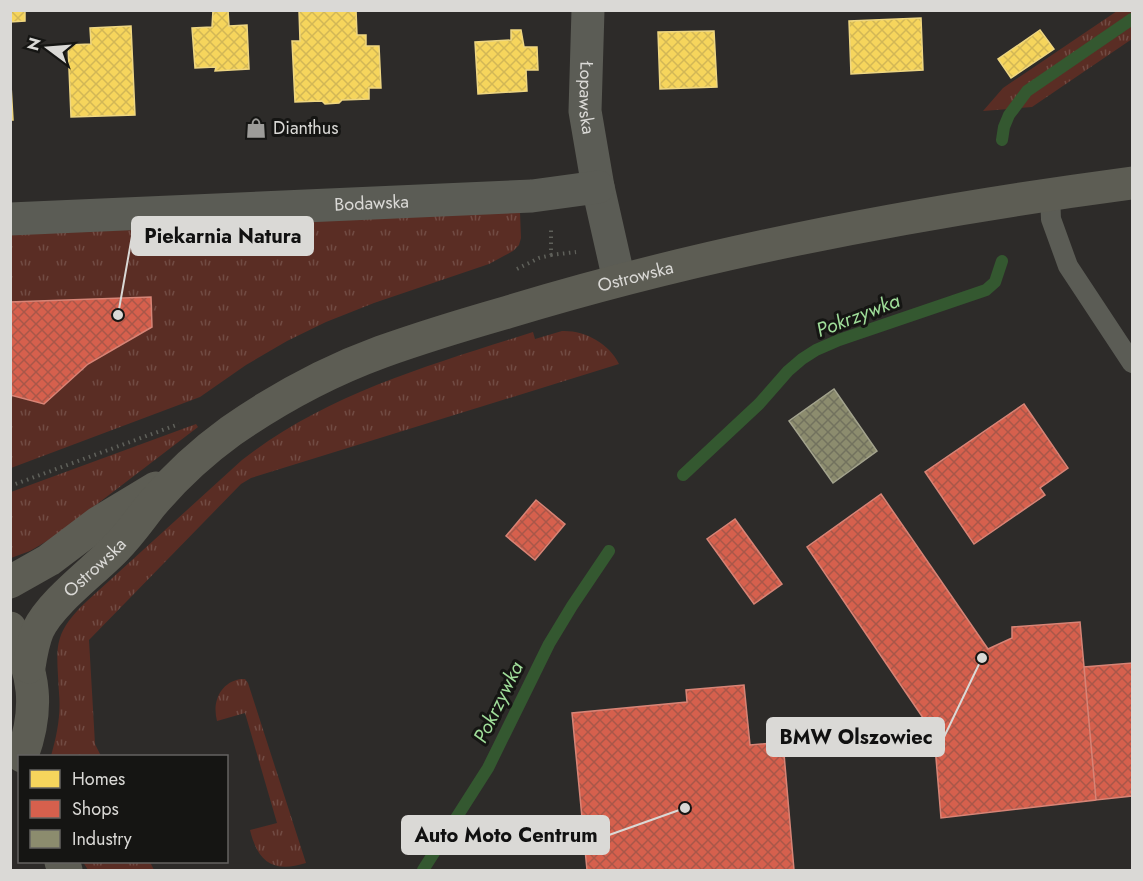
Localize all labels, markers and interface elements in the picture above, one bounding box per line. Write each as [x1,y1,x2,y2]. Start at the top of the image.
north arrow [18,18,78,78]
text: N [21,35,47,53]
street label: Łopawska [572,60,602,136]
place label: Dianthus [273,115,339,141]
shop icon: Dianthus [244,116,268,140]
street label: Bodawska [334,188,410,218]
callout: Piekarnia Natura [132,217,313,255]
text: Piekarnia Natura [144,222,302,251]
street label: Ostrowska [595,254,676,299]
water label: Pokrzywka [812,286,904,345]
street label: Ostrowska [57,532,132,603]
water label: Pokrzywka [466,656,531,748]
callout: BMW Olszowiec [767,718,944,756]
text: BMW Olszowiec [779,723,933,752]
legend [18,755,228,863]
text: Homes [72,766,125,792]
text: Shops [72,796,119,822]
callout: Auto Moto Centrum [402,816,609,854]
text: Auto Moto Centrum [413,821,598,850]
text: Industry [72,826,132,852]

